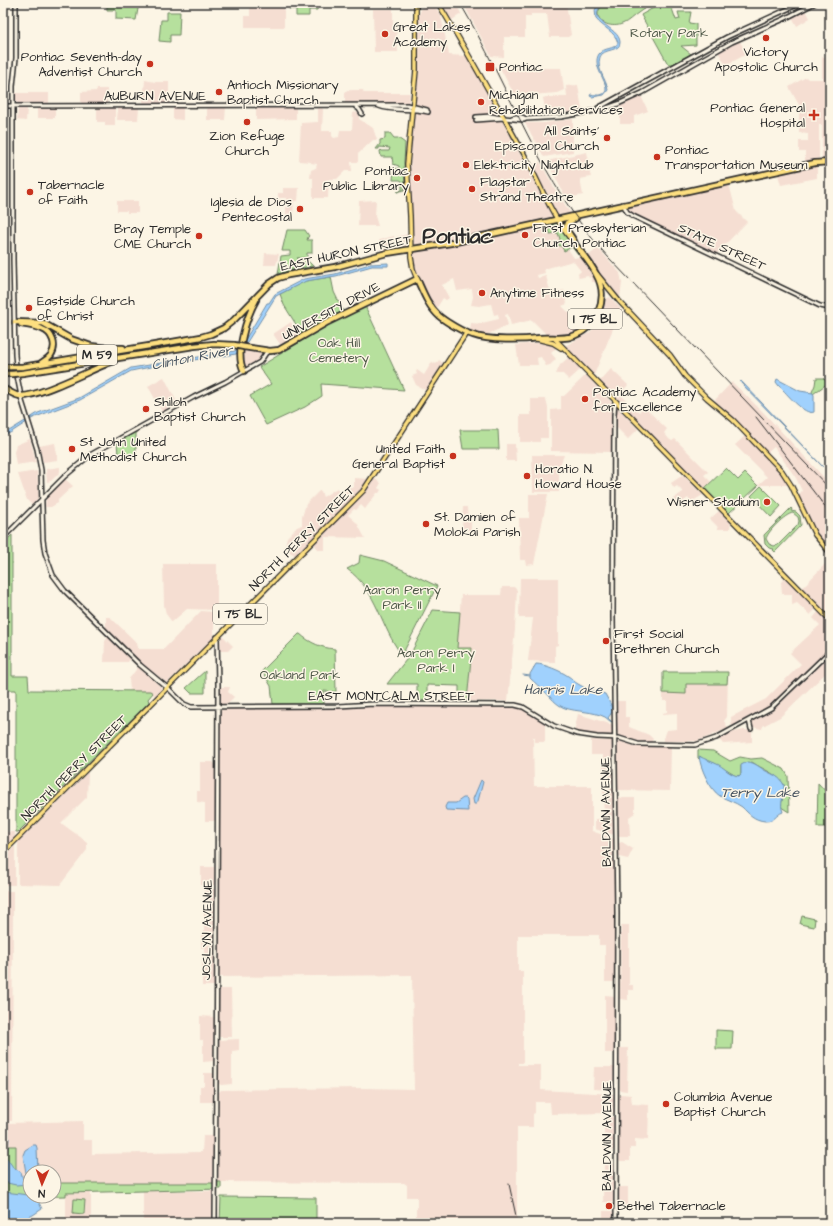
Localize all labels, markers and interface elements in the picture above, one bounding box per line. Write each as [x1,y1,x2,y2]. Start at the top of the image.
place label: Great Lakes Academy [393,18,471,52]
park label: Rotary Park [630,24,708,43]
marker: Great Lakes Academy [380,29,390,39]
marker: Victory Apostolic Church [761,33,771,43]
place label: Victory Apostolic Church [714,43,818,76]
place label: Pontiac Seventh-day Adventist Church [21,48,143,81]
place label: Pontiac [499,58,543,76]
marker: Pontiac Seventh-day Adventist Church [145,59,155,69]
marker: Pontiac [484,61,496,73]
place label: Antioch Missionary Baptist Church [227,76,339,109]
place label: Michigan Rehabilitation Services [489,86,623,119]
street label: AUBURN AVENUE [104,87,206,105]
marker: Antioch Missionary Baptist Church [214,87,224,97]
marker: Michigan Rehabilitation Services [476,97,486,107]
place label: Pontiac General Hospital [710,99,805,132]
marker: Pontiac General Hospital [808,109,820,121]
marker: Zion Refuge Church [242,117,252,127]
place label: All Saints' Episcopal Church [495,122,600,155]
place label: Zion Refuge Church [209,127,285,160]
marker: All Saints' Episcopal Church [602,133,612,143]
place label: Pontiac Transportation Museum [665,141,808,174]
marker: Pontiac Transportation Museum [652,152,662,162]
place label: Elektricity Nightclub [474,156,594,175]
marker: Elektricity Nightclub [461,160,471,170]
place label: Pontiac Public Library [323,162,409,196]
marker: Pontiac Public Library [412,173,422,183]
place label: Flagstar Strand Theatre [480,173,573,206]
place label: Tabernacle of Faith [38,176,105,209]
marker: Flagstar Strand Theatre [467,184,477,194]
marker: Tabernacle of Faith [25,187,35,197]
place label: Iglesia de Dios Pentecostal [211,193,292,226]
marker: Iglesia de Dios Pentecostal [295,204,305,214]
place label: First Presbyterian Church Pontiac [533,219,647,252]
street label: STATE STREET [675,219,770,276]
place label: Bray Temple CME Church [114,220,192,253]
district label: Pontiac [422,222,494,251]
street label: EAST HURON STREET [279,230,414,276]
marker: First Presbyterian Church Pontiac [520,230,530,240]
marker: Bray Temple CME Church [194,231,204,241]
street label: UNIVERSITY DRIVE [279,277,383,344]
place label: Anytime Fitness [490,284,585,303]
marker: Anytime Fitness [477,288,487,298]
place label: Eastside Church of Christ [37,292,135,325]
marker: Eastside Church of Christ [24,303,34,313]
road number: I 75 BL [568,309,622,329]
park label: Oak Hill Cemetery [309,334,369,368]
water label: Clinton River [150,340,235,376]
road number: M 59 [77,345,117,365]
place label: Pontiac Academy for Excellence [593,383,697,416]
place label: Shiloh Baptist Church [154,393,246,426]
marker: Pontiac Academy for Excellence [580,394,590,404]
marker: Shiloh Baptist Church [141,404,151,414]
place label: St John United Methodist Church [80,433,187,466]
place label: United Faith General Baptist [352,440,446,473]
marker: St John United Methodist Church [67,444,77,454]
marker: United Faith General Baptist [448,451,458,461]
place label: Horatio N. Howard House [535,460,622,493]
marker: Horatio N. Howard House [522,471,532,481]
street label: NORTH PERRY STREET [245,480,360,595]
place label: Wisner Stadium [667,493,760,511]
marker: Wisner Stadium [762,497,772,507]
place label: St. Damien of Molokai Parish [434,508,521,541]
marker: St. Damien of Molokai Parish [421,519,431,529]
park label: Aaron Perry Park II [363,581,441,614]
road number: I 75 BL [213,604,267,624]
place label: First Social Brethren Church [614,625,720,658]
marker: First Social Brethren Church [601,636,611,646]
park label: Aaron Perry Park I [397,644,475,677]
park label: Oakland Park [260,666,340,684]
water label: Harris Lake [524,680,604,700]
street label: EAST MONTCALM STREET [308,687,474,705]
street label: NORTH PERRY STREET [17,710,132,825]
street label: BALDWIN AVENUE [596,757,616,867]
water label: Terry Lake [721,783,800,803]
street label: JOSLYN AVENUE [197,879,217,980]
street label: BALDWIN AVENUE [598,1081,616,1191]
place label: Columbia Avenue Baptist Church [674,1088,773,1121]
marker: Columbia Avenue Baptist Church [661,1099,671,1109]
north arrow [22,1164,62,1204]
text: N [38,1186,45,1201]
place label: Bethel Tabernacle [617,1197,726,1215]
marker: Bethel Tabernacle [604,1201,614,1211]

